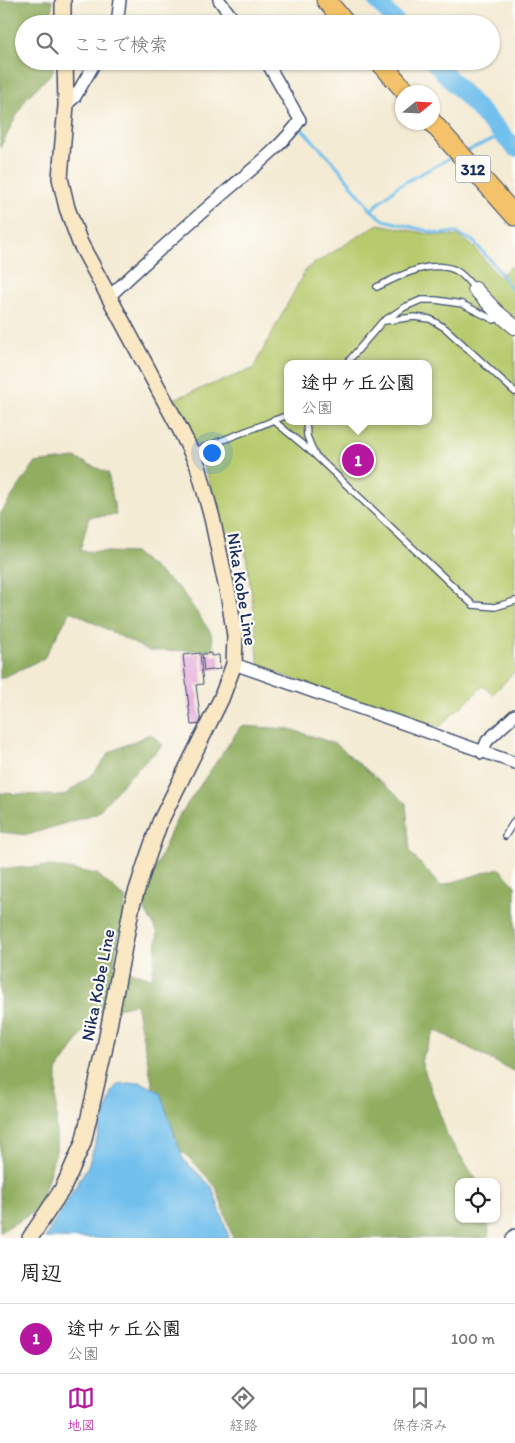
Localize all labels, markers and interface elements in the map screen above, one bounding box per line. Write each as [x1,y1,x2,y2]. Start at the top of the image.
search box [15,15,500,70]
icon: search [33,29,61,57]
text: ここで検索 [73,33,168,56]
north arrow [395,85,440,130]
road number: 312 [456,156,490,182]
popup [284,360,432,425]
text: 途中ヶ丘公園 [301,371,415,394]
text: 公園 [301,398,333,417]
your location [199,440,225,466]
pin: 1 [342,441,374,479]
street label: Nika Kobe Line [222,531,262,647]
street label: Nika Kobe Line [76,927,120,1043]
map controls [455,1178,500,1223]
button: locate [455,1178,500,1223]
text: 周辺 [20,1260,62,1285]
text: 途中ヶ丘公園 [67,1317,181,1340]
text: 1 [32,1329,40,1348]
text: 100 m [451,1329,495,1348]
text: 公園 [67,1344,99,1363]
tab: 地図 [67,1384,95,1434]
tab: 経路 [229,1384,257,1434]
tab: 保存済み [392,1384,448,1434]

